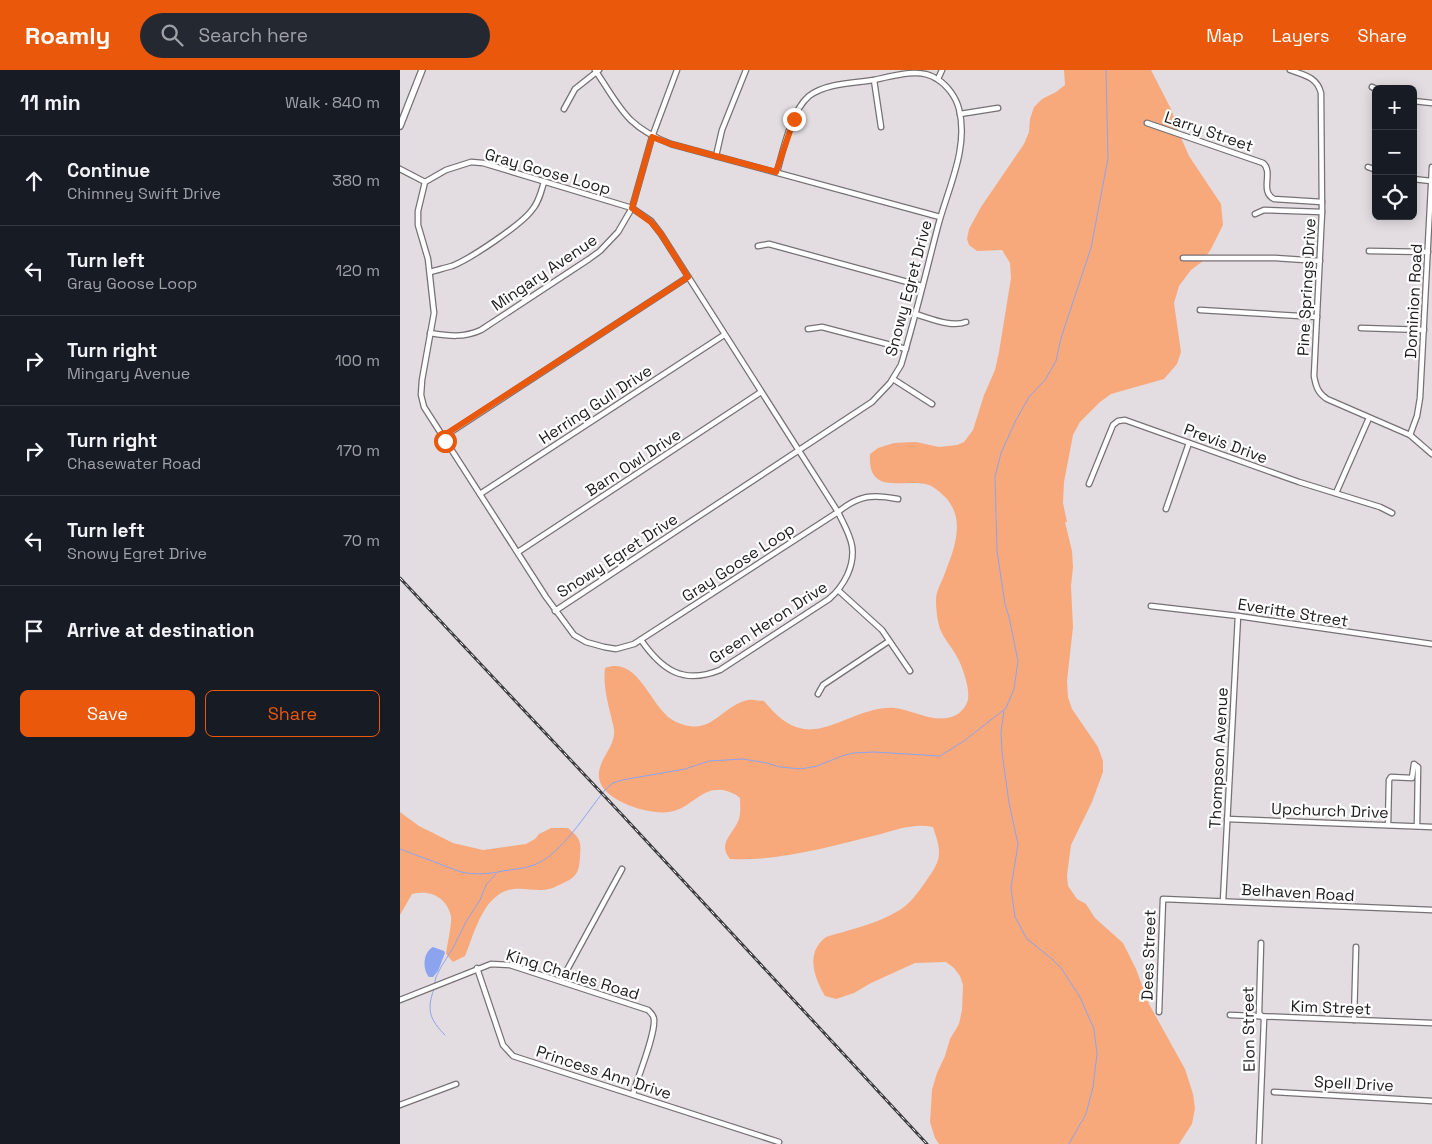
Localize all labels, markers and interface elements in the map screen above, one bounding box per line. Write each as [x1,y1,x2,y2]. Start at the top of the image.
search box [140,13,490,58]
text: Roamly [25,20,110,51]
icon: search [158,21,186,49]
text: Search here [198,23,308,48]
text: Map [1206,24,1244,47]
text: Layers [1272,24,1329,47]
text: Share [1357,24,1407,47]
map controls [1372,85,1417,220]
button: + [1372,85,1417,130]
text: 11 min [20,89,81,116]
text: Walk · 840 m [285,92,380,113]
street label: Larry Street [1162,106,1256,157]
route end [783,108,806,131]
button: − [1372,130,1417,175]
street label: Gray Goose Loop [482,143,613,200]
text: Continue [67,158,150,183]
icon: ahead [20,167,48,195]
text: 380 m [332,170,380,191]
button: locate [1372,175,1417,220]
text: Chimney Swift Drive [67,183,221,204]
street label: Snowy Egret Drive [880,218,937,358]
street label: Pine Springs Drive [1292,218,1321,356]
street label: Mingary Avenue [487,229,601,316]
street label: Dominion Road [1400,243,1427,359]
text: Turn left [67,248,145,273]
icon: left [20,257,48,285]
text: 120 m [336,260,380,281]
text: Gray Goose Loop [67,273,197,294]
text: Turn right [67,338,157,363]
icon: right [20,347,48,375]
text: 100 m [335,350,380,371]
street label: Herring Gull Drive [535,360,656,449]
text: Mingary Avenue [67,363,190,384]
street label: Previs Drive [1181,419,1271,468]
street label: Barn Owl Drive [582,424,685,501]
text: Turn right [67,428,157,453]
route start [434,430,457,453]
icon: right [20,437,48,465]
text: 170 m [336,440,380,461]
text: Chasewater Road [67,453,201,474]
street label: Snowy Egret Drive [553,508,682,602]
text: Turn left [67,518,145,543]
street label: Gray Goose Loop [678,518,799,607]
icon: left [20,527,48,555]
text: 70 m [343,530,380,551]
text: Snowy Egret Drive [67,543,207,564]
street label: Green Heron Drive [705,576,831,669]
street label: Everitte Street [1236,593,1350,632]
icon: arrive [20,617,48,645]
text: Arrive at destination [67,618,255,643]
street label: Thompson Avenue [1204,687,1233,829]
button: Save [20,690,195,737]
button: Share [205,690,380,737]
street label: Upchurch Drive [1271,798,1389,823]
street label: Belhaven Road [1241,879,1355,906]
street label: Dees Street [1136,909,1161,1001]
street label: King Charles Road [504,944,642,1005]
street label: Elon Street [1237,986,1260,1072]
street label: Kim Street [1290,996,1372,1019]
street label: Princess Ann Drive [533,1041,674,1104]
street label: Spell Drive [1314,1071,1394,1096]

